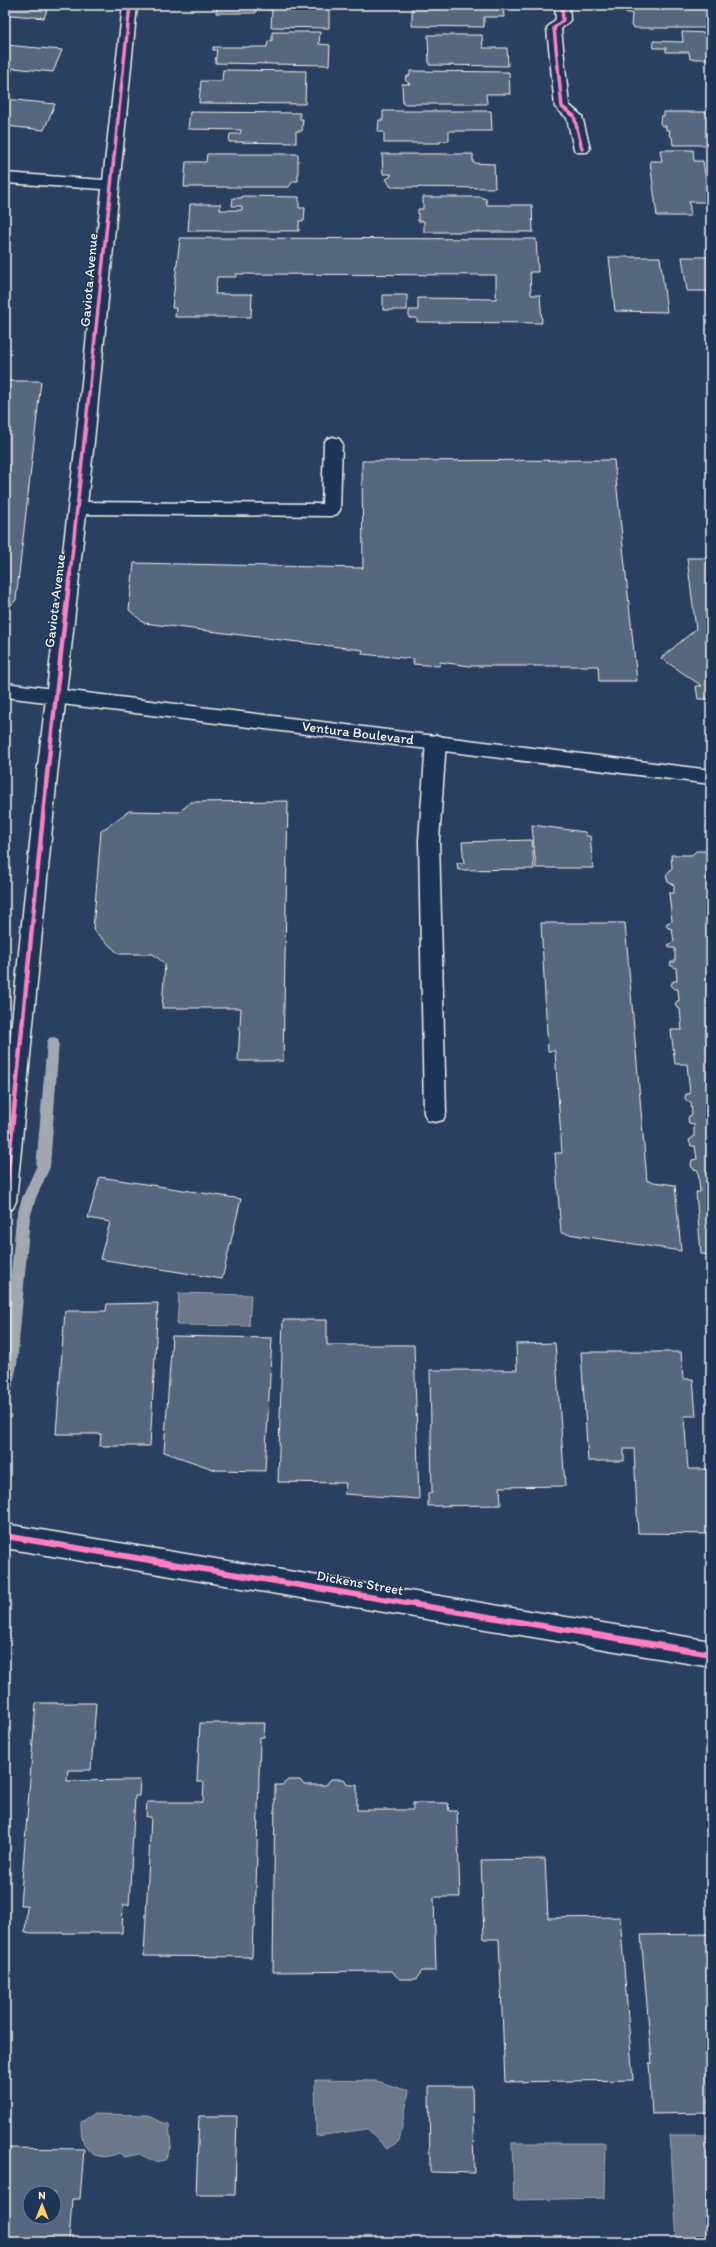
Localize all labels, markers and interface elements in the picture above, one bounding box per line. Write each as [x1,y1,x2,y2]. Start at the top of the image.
street label: Gaviota Avenue [76,232,102,328]
street label: Gaviota Avenue [41,553,69,649]
street label: Ventura Boulevard [301,718,415,748]
street label: Dickens Street [315,1567,405,1599]
north arrow [22,2185,62,2225]
text: N [38,2189,46,2202]

